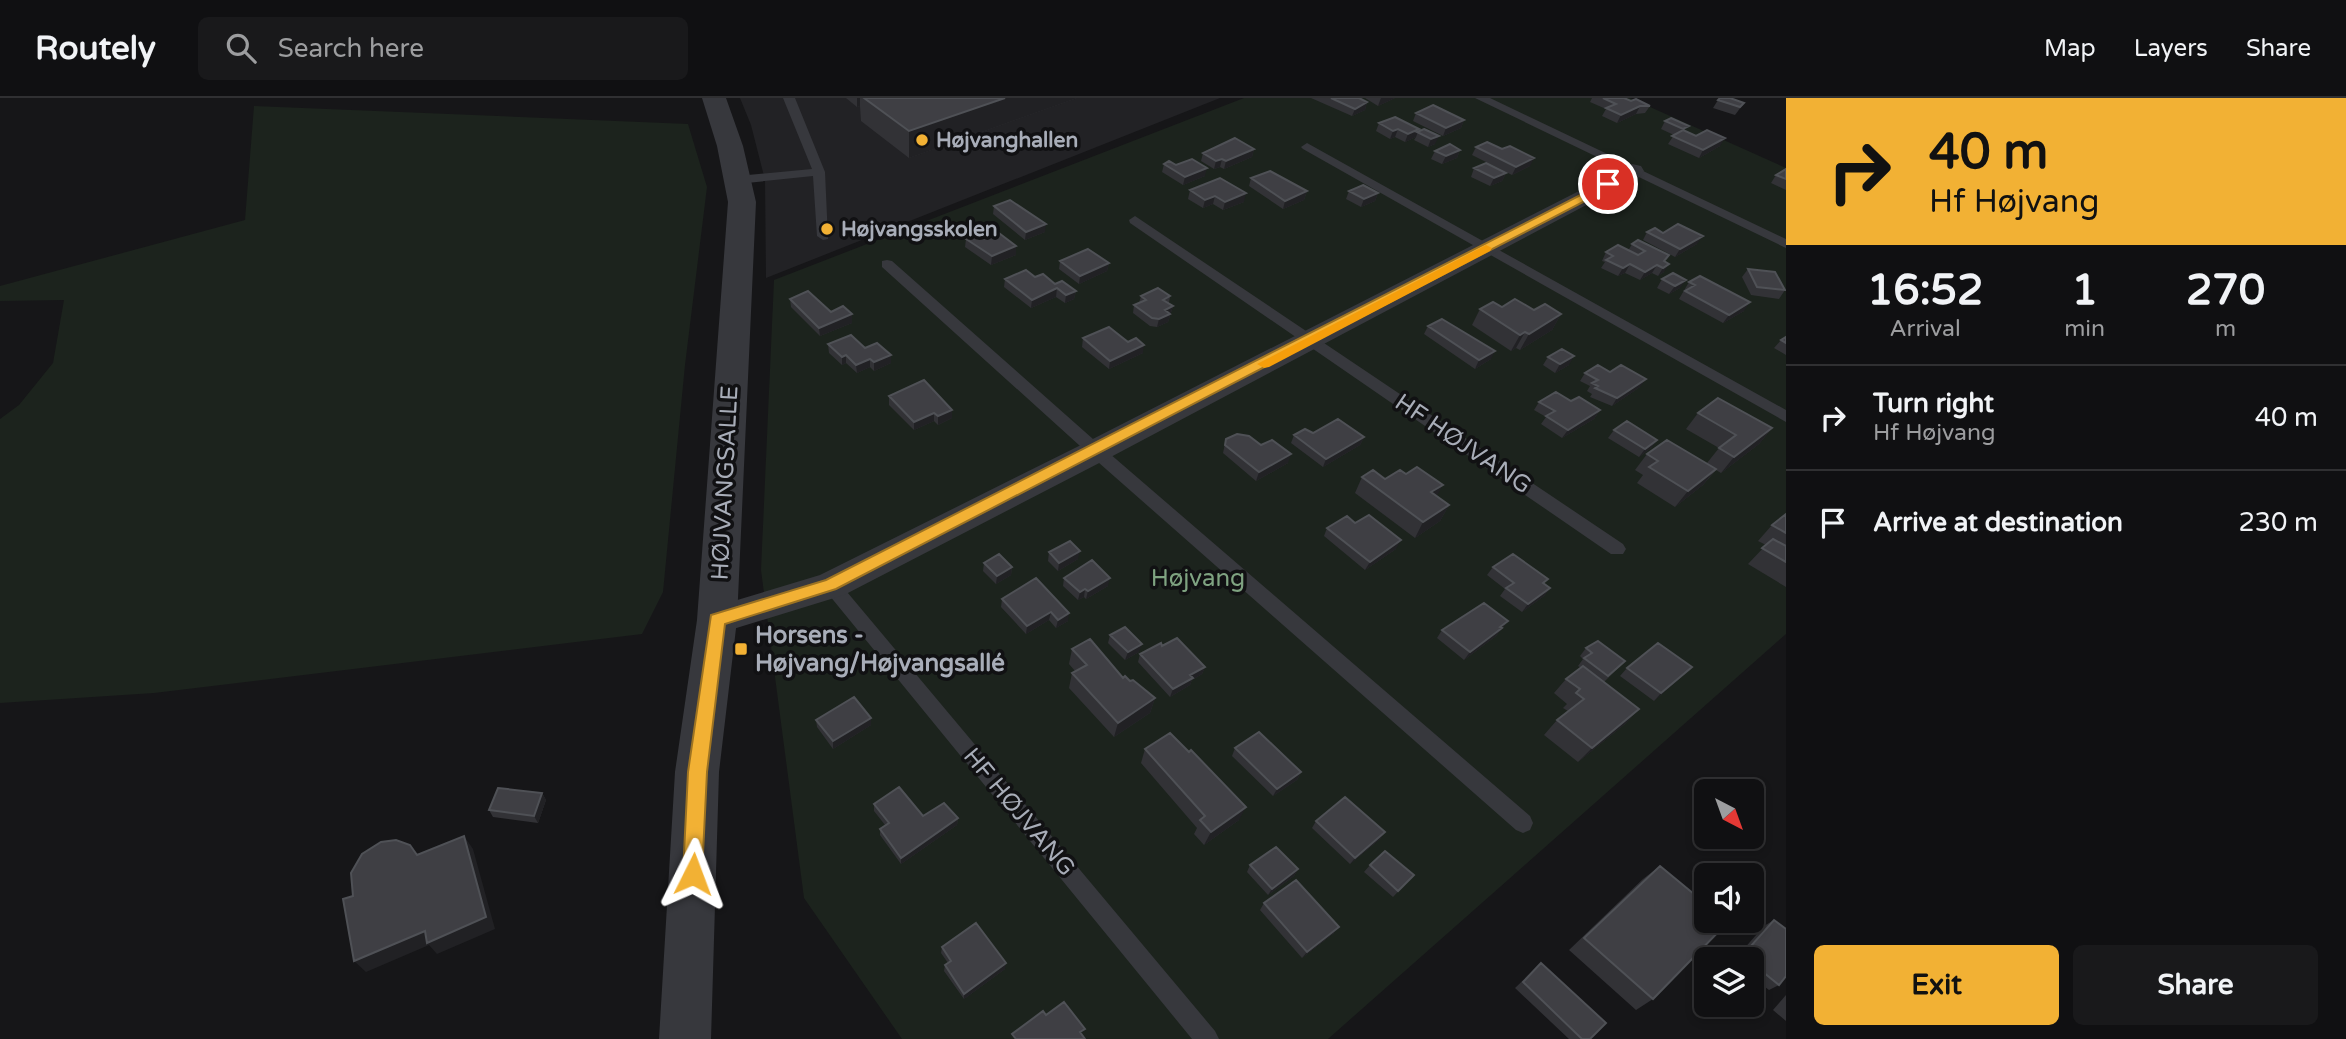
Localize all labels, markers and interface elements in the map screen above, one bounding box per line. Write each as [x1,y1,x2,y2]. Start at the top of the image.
search box [198,17,688,80]
text: Routely [35,29,156,68]
icon: search [222,29,260,67]
text: Search here [278,33,424,64]
text: Map [2044,34,2096,63]
text: Layers [2134,34,2208,63]
text: Share [2246,34,2311,63]
text: 40 m [1929,123,2048,182]
icon: right [1814,126,1905,217]
place label: Højvanghallen [936,128,1078,153]
marker: Højvanghallen [914,132,930,148]
pin [1578,154,1638,214]
icon: arrive [1589,165,1627,203]
text: Hf Højvang [1929,183,2099,221]
place label: Højvangsskolen [841,217,998,242]
marker: Højvangsskolen [819,221,835,237]
text: 16:52 [1867,265,1983,316]
text: 1 [2071,265,2098,316]
text: 270 [2186,265,2265,316]
text: Arrival [1890,315,1961,343]
text: min [2064,315,2105,343]
text: m [2215,315,2236,343]
street label: HØJVANGSALLE [705,385,745,581]
street label: HF HØJVANG [1389,388,1537,500]
text: Turn right [1873,388,1994,419]
icon: right [1814,399,1852,437]
text: 40 m [2255,402,2318,433]
text: Hf Højvang [1873,419,1996,447]
icon: arrive [1814,504,1852,542]
text: Arrive at destination [1873,507,2123,538]
text: 230 m [2238,507,2318,538]
park label: Højvang [1151,564,1245,593]
place label: Horsens - Højvang/Højvangsallé [755,621,1005,678]
marker: Horsens - Højvang/Højvangsallé [733,641,749,657]
street label: HF HØJVANG [957,742,1081,882]
north arrow [1694,779,1764,849]
map controls [1694,779,1764,1017]
position arrow [656,837,730,911]
button: sound [1694,863,1764,933]
button: Exit [1814,945,2059,1025]
button: Share [2073,945,2318,1025]
button: layers [1694,947,1764,1017]

